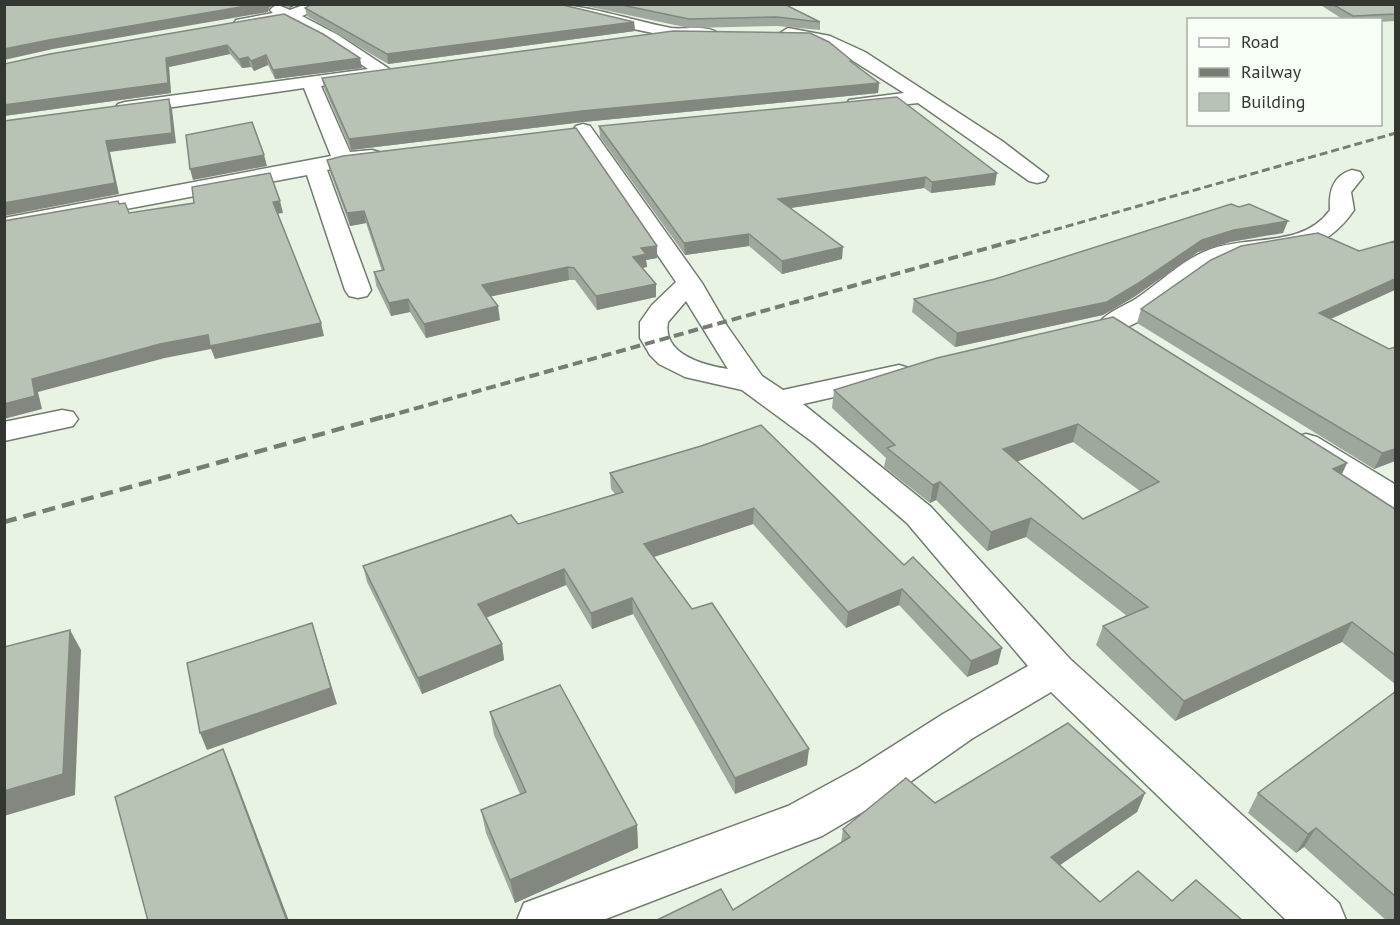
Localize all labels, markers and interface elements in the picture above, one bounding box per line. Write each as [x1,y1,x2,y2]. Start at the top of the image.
legend [1187,18,1382,126]
text: Road [1241,30,1279,53]
text: Railway [1241,60,1302,83]
text: Building [1241,90,1305,113]

